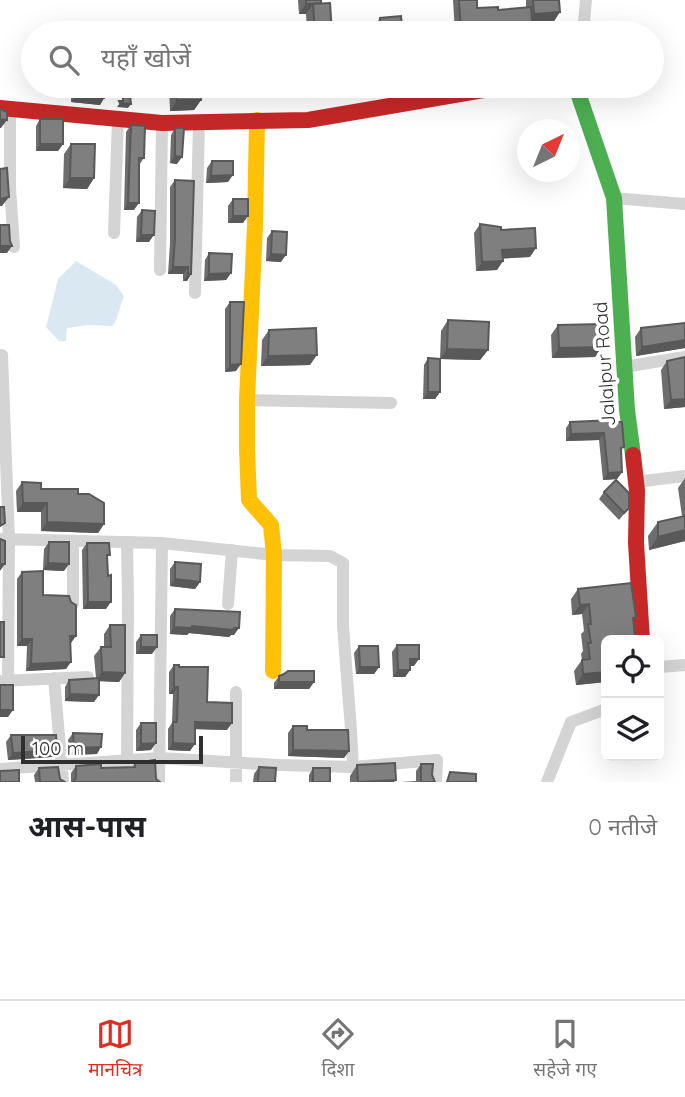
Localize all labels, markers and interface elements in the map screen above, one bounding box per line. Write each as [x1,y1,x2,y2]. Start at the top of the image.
search box [21,21,664,98]
icon: search [45,41,83,79]
text: यहाँ खोजें [101,41,191,74]
north arrow [517,119,580,182]
street label: Jalalpur Road [588,301,620,427]
map controls [601,635,664,761]
button: locate [601,635,664,698]
button: layers [601,698,664,761]
scale bar [21,733,203,765]
text: 100 m [32,736,84,760]
text: आस-पास [28,807,146,845]
text: 0 नतीजे [588,812,657,841]
tab: मानचित्र [88,1015,143,1084]
tab: दिशा [319,1015,357,1084]
tab: सहेजे गए [533,1015,597,1084]

